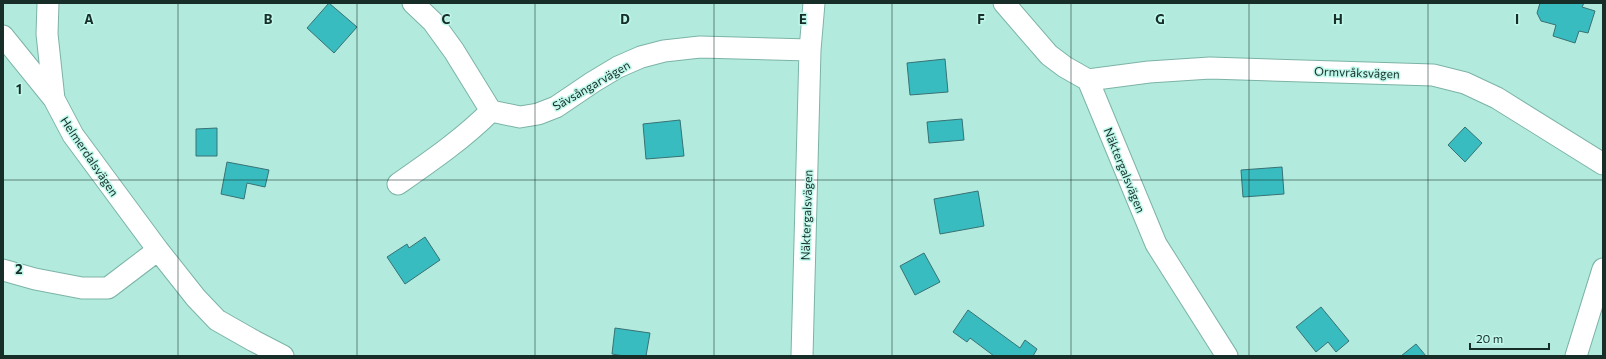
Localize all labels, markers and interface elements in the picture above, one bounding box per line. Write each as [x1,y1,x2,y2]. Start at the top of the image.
text: A [84,11,94,27]
text: B [264,11,273,27]
text: C [442,11,451,27]
text: D [620,11,630,27]
text: E [799,11,807,27]
text: F [977,11,985,27]
text: G [1155,11,1165,27]
text: H [1333,11,1343,27]
text: I [1515,11,1519,27]
street label: Sävsångarvägen [550,57,632,113]
street label: Ormvråksvägen [1314,64,1400,80]
text: 1 [16,81,22,97]
street label: Helmerdalsvägen [58,113,122,199]
street label: Näktergalsvägen [1102,125,1148,215]
street label: Näktergalsvägen [797,169,815,261]
text: 2 [15,261,23,277]
scale bar [1470,325,1549,351]
text: 20 m [1476,331,1503,345]

